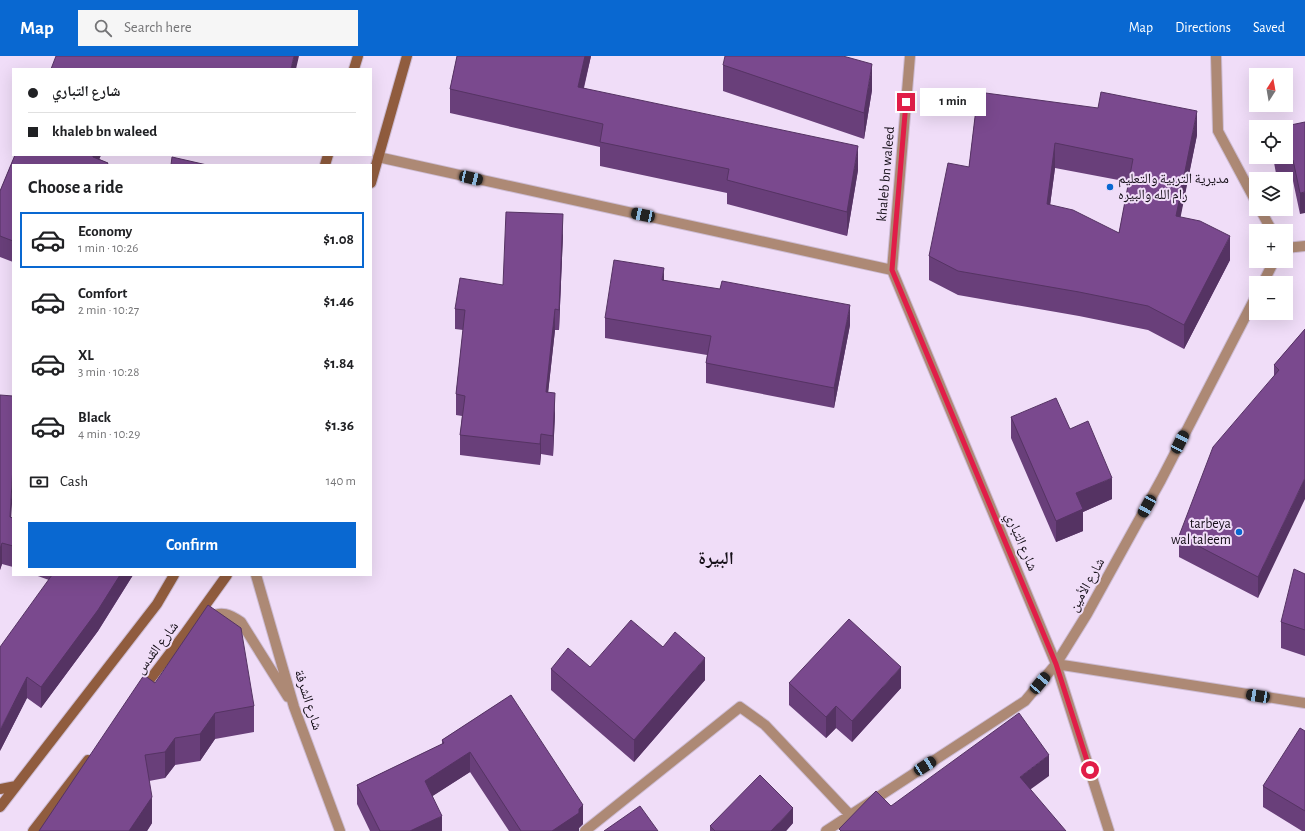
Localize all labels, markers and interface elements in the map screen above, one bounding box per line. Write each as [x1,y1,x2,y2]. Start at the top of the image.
search box [78,10,358,46]
icon: search [92,17,114,39]
text: Map [20,19,54,38]
text: Search here [124,20,192,35]
text: Map [1129,21,1153,35]
text: Directions [1175,21,1231,35]
text: Saved [1253,21,1285,35]
north arrow [1249,68,1293,112]
map controls [1249,68,1293,320]
text: شارع التباري [52,84,121,99]
callout: 1 min [920,88,986,116]
route end [897,93,915,111]
text: 1 min [939,95,967,108]
button: locate [1249,120,1293,164]
text: khaleb bn waleed [52,124,157,139]
street label: khaleb bn waleed [875,126,897,222]
car [458,169,484,187]
place label: مديرية التربية والتعليم رام الله والبيره [1118,172,1229,204]
button: layers [1249,172,1293,216]
text: Choose a ride [28,179,123,197]
marker: مديرية التربية والتعليم رام الله والبيره [1105,182,1115,192]
car [630,207,656,223]
icon: car [30,222,66,258]
text: Economy [78,224,132,239]
button: + [1249,224,1293,268]
text: $1.08 [323,232,354,247]
text: 1 min · 10:26 [78,242,138,255]
button: − [1249,276,1293,320]
icon: car [30,284,66,320]
text: Comfort [78,286,127,301]
text: $1.46 [324,294,354,309]
text: 2 min · 10:27 [78,304,139,317]
icon: car [30,346,66,382]
text: XL [78,348,94,363]
text: $1.84 [323,356,354,371]
text: 3 min · 10:28 [78,366,139,379]
icon: car [30,408,66,444]
text: Black [78,410,111,425]
text: $1.36 [325,418,354,433]
text: 4 min · 10:29 [78,428,140,441]
car [1169,429,1191,455]
icon: cash [28,471,50,493]
text: Cash [60,474,88,489]
text: 140 m [326,475,356,488]
car [1136,493,1158,519]
street label: شارع التباري [999,511,1040,575]
place label: tarbeya wal taleem [1171,517,1232,547]
button: Confirm [28,522,356,568]
marker: tarbeya wal taleem [1234,527,1244,537]
district label: البيرة [698,550,734,569]
street label: شارع الأمين [1066,556,1109,615]
street label: شارع القدس [133,619,183,678]
street label: شارع الشرفة [290,668,324,732]
car [1028,670,1052,696]
car [1245,688,1271,704]
car [912,754,938,778]
route start [1081,761,1099,779]

